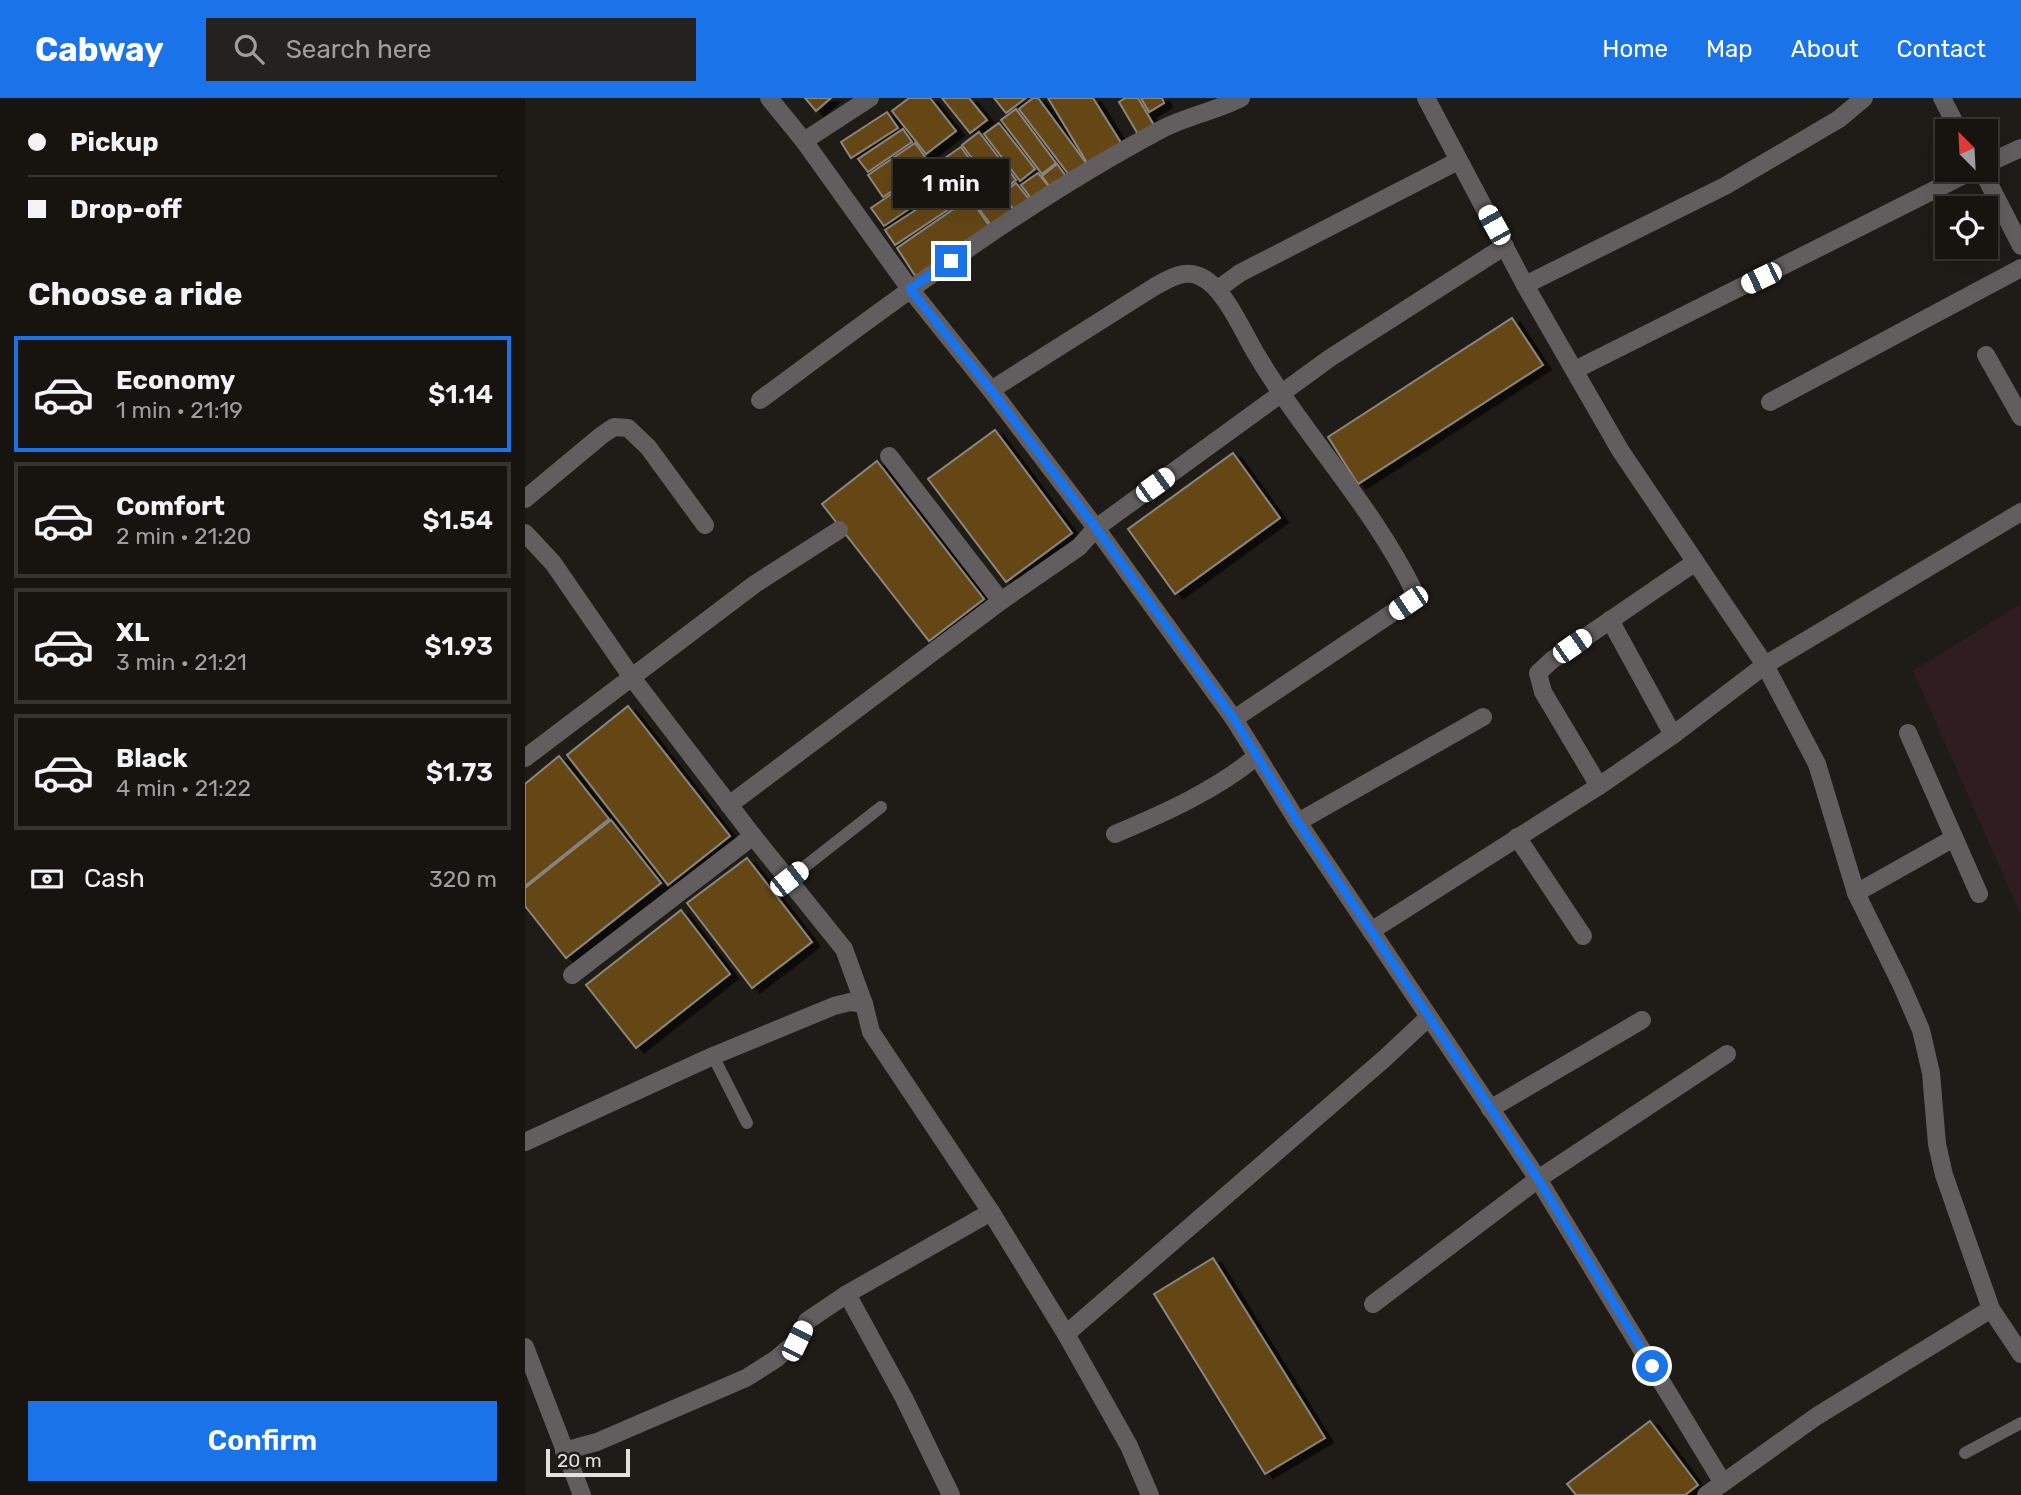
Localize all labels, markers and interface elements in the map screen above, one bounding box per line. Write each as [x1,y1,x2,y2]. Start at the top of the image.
search box [206,18,696,81]
text: Cabway [35,30,164,69]
icon: search [230,30,268,68]
text: Search here [286,34,432,65]
text: Home [1602,35,1668,63]
text: Map [1706,35,1753,63]
text: About [1791,35,1859,63]
text: Contact [1897,35,1986,63]
north arrow [1935,119,1999,182]
map controls [1935,119,1998,259]
text: Pickup [70,127,159,158]
callout: 1 min [893,159,1009,208]
text: 1 min [922,169,980,197]
text: Drop-off [70,194,182,225]
button: locate [1935,196,1998,259]
car [1475,202,1514,248]
route end [935,245,967,277]
car [1738,259,1785,297]
text: Choose a ride [28,275,242,313]
icon: car [32,363,95,426]
text: Economy [116,365,235,396]
text: $1.14 [428,379,493,410]
text: 1 min · 21:19 [116,396,243,424]
car [1132,464,1179,506]
icon: car [32,489,95,552]
text: Comfort [116,491,225,522]
text: $1.54 [423,505,493,536]
text: 2 min · 21:20 [116,522,251,550]
car [1385,583,1432,623]
icon: car [32,615,95,678]
text: XL [116,617,149,648]
car [1549,625,1596,667]
text: $1.93 [425,631,493,662]
text: 3 min · 21:21 [116,648,247,676]
icon: car [32,741,95,804]
text: Black [116,743,188,774]
text: $1.73 [426,757,493,788]
text: 4 min · 21:22 [116,774,251,802]
car [766,858,813,900]
icon: cash [28,860,66,898]
text: Cash [84,863,145,894]
text: 320 m [429,865,497,893]
car [779,1318,816,1364]
route start [1636,1350,1668,1382]
button: Confirm [28,1401,497,1481]
scale bar [546,1446,630,1478]
text: 20 m [557,1449,602,1472]

